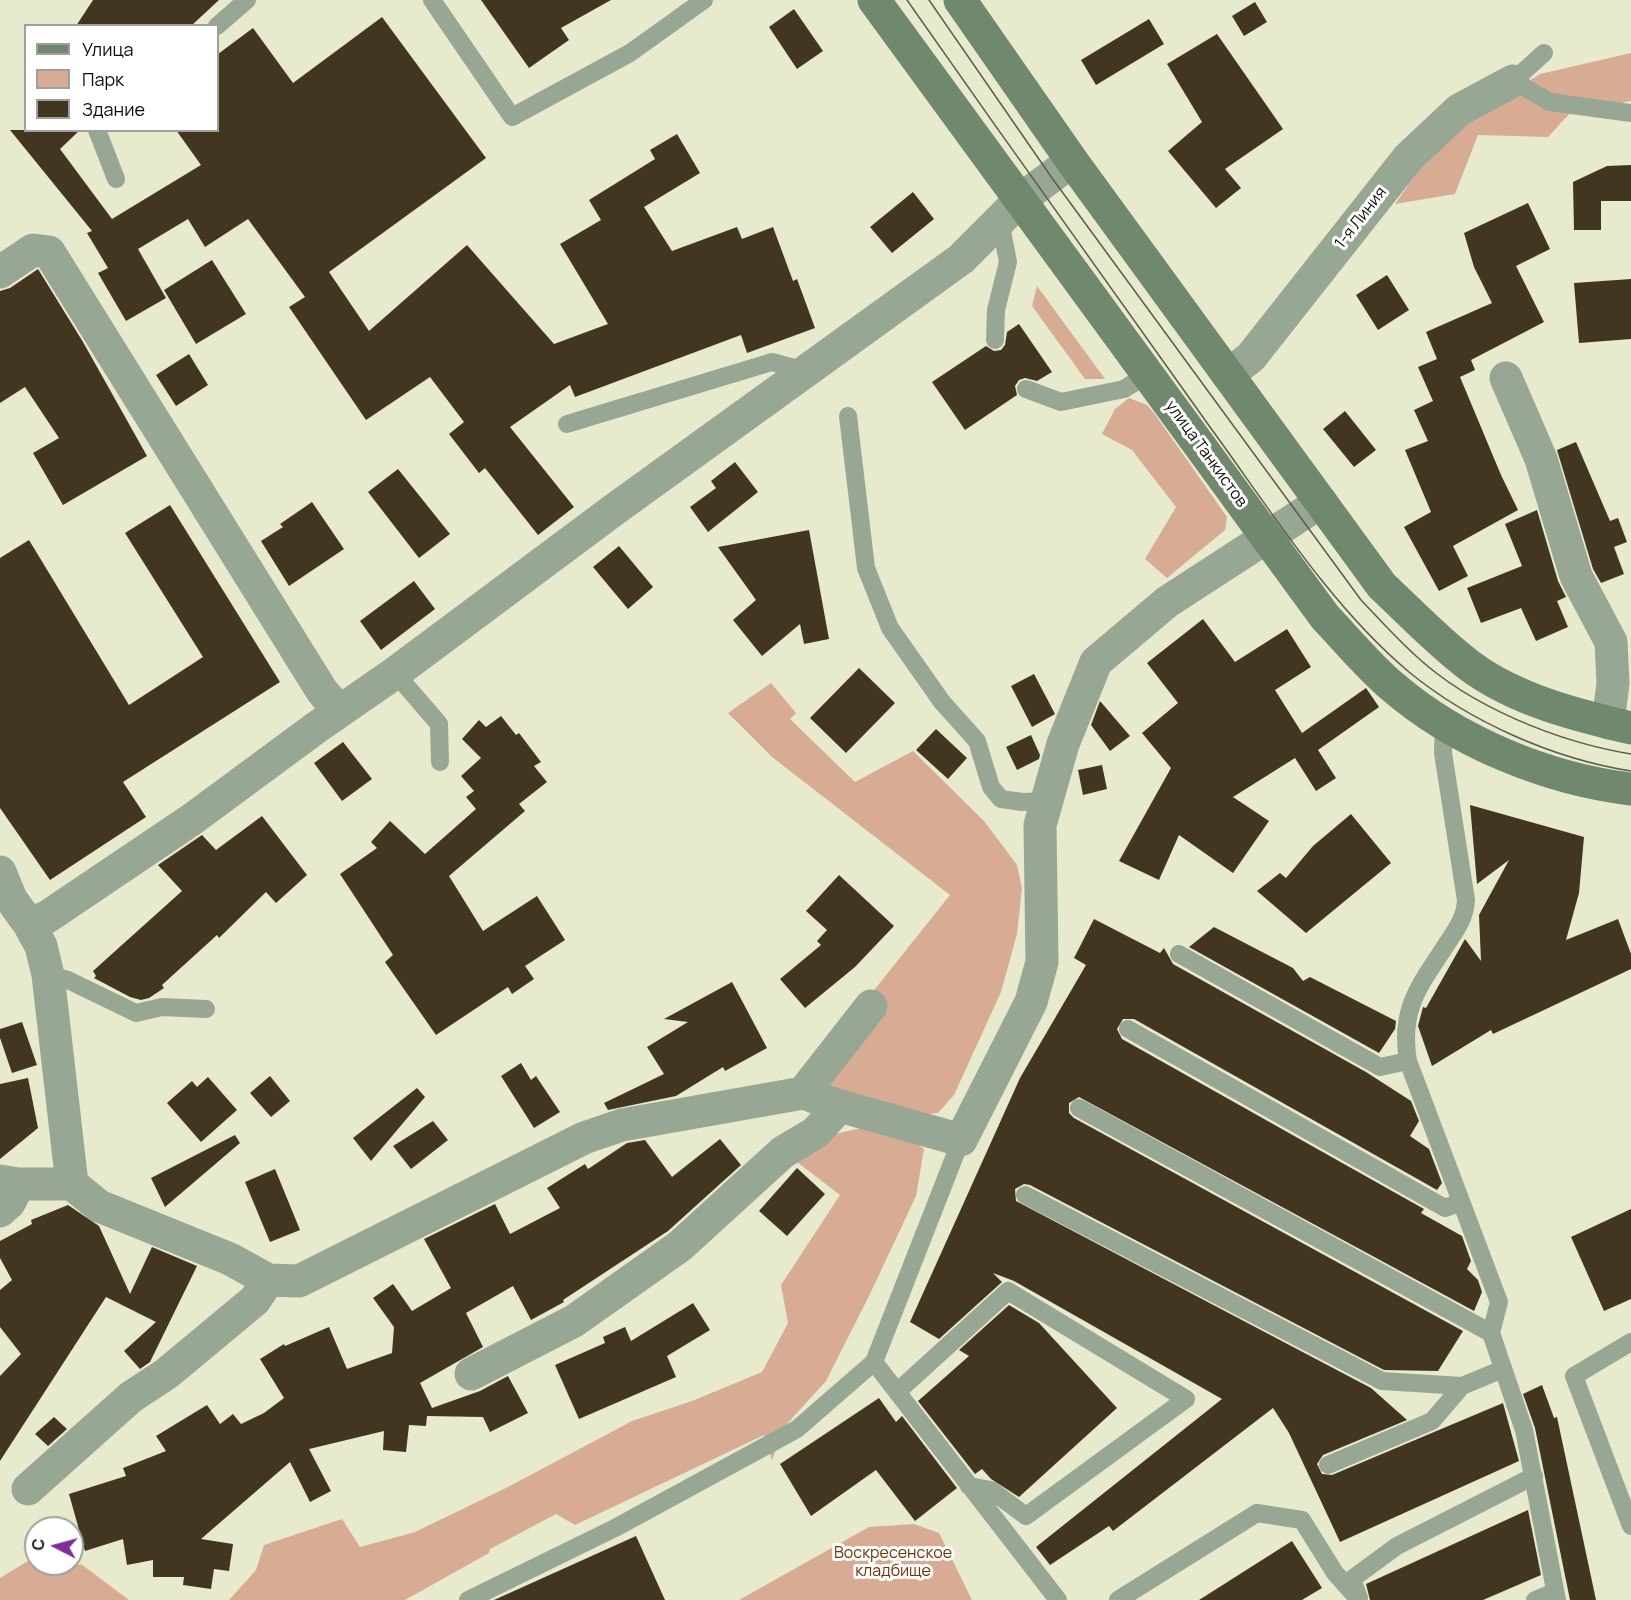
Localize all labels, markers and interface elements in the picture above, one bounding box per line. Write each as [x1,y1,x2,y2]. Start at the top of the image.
legend [24,24,219,132]
text: Улица [82,37,134,61]
text: Парк [82,67,124,91]
text: Здание [82,97,145,121]
street label: 1-я Линия [1331,183,1391,253]
street label: улица Танкистов [1161,397,1251,511]
north arrow [24,1516,84,1576]
text: С [27,1537,50,1551]
park label: Воскресенское кладбище [834,1544,952,1582]

